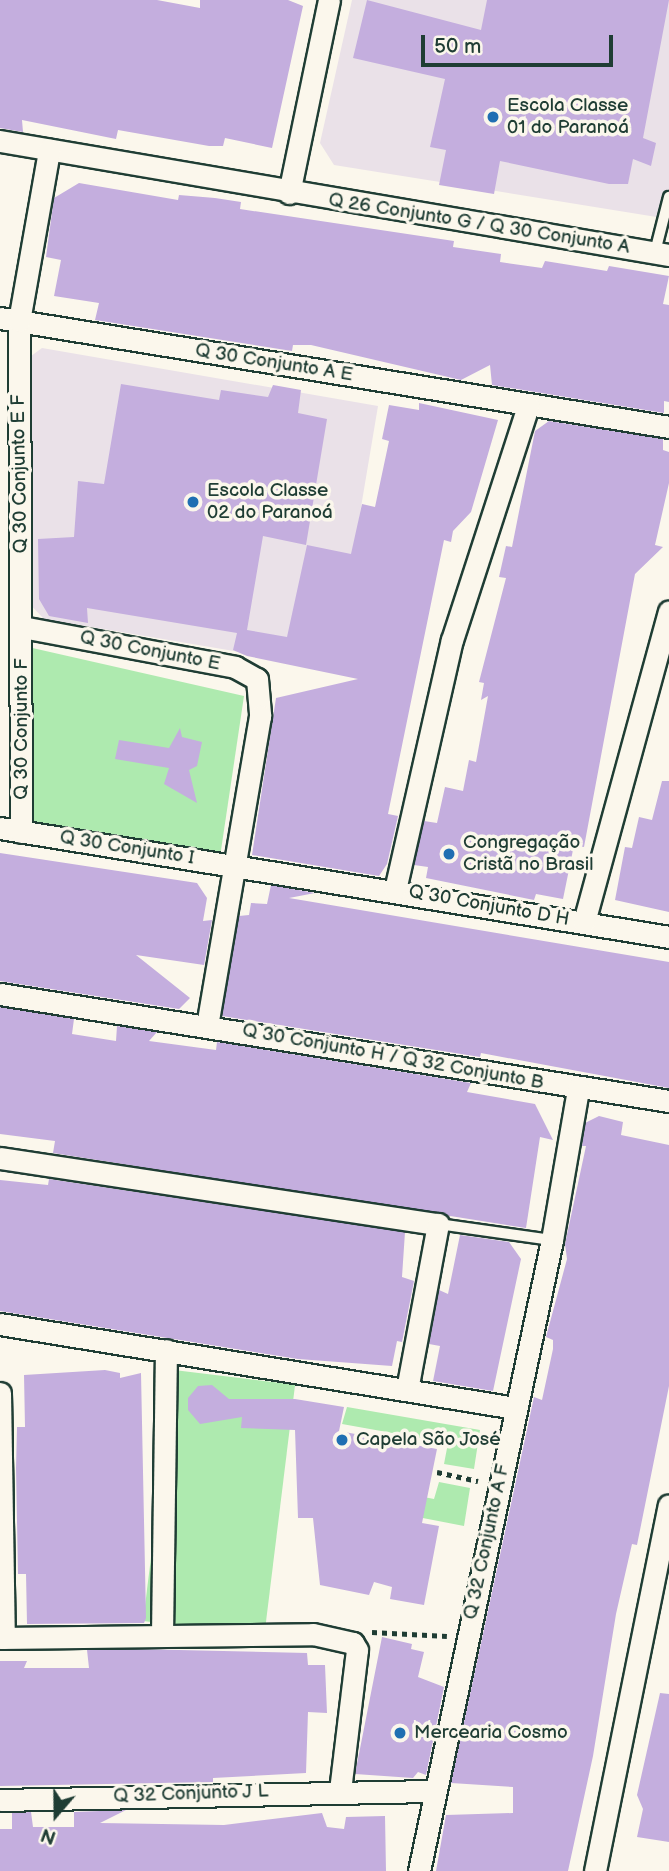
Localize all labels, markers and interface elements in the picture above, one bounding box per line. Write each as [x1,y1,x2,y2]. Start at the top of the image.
scale bar [424,21,616,65]
text: 50 m [434,34,481,59]
place label: Escola Classe 01 do Paranoá [507,95,629,139]
marker: Escola Classe 01 do Paranoá [485,109,501,125]
street label: Q 26 Conjunto G / Q 30 Conjunto A [327,189,631,259]
street label: Q 30 Conjunto A E [194,339,354,387]
street label: Q 30 Conjunto E F [7,394,33,554]
place label: Escola Classe 02 do Paranoá [207,480,333,524]
marker: Escola Classe 02 do Paranoá [185,494,201,510]
street label: Q 30 Conjunto E [78,626,222,676]
street label: Q 30 Conjunto F [11,658,33,800]
street label: Q 30 Conjunto I [58,826,196,870]
place label: Congregação Cristã no Brasil [463,832,593,876]
marker: Congregação Cristã no Brasil [441,846,457,862]
street label: Q 30 Conjunto D H [407,881,571,931]
street label: Q 30 Conjunto H / Q 32 Conjunto B [241,1019,545,1095]
place label: Capela São José [356,1429,502,1451]
marker: Capela São José [334,1432,350,1448]
street label: Q 32 Conjunto A F [459,1462,515,1622]
place label: Mercearia Cosmo [414,1722,568,1744]
marker: Mercearia Cosmo [392,1725,408,1741]
north arrow [21,1780,91,1850]
street label: Q 32 Conjunto J L [113,1780,269,1808]
text: N [38,1822,59,1848]

